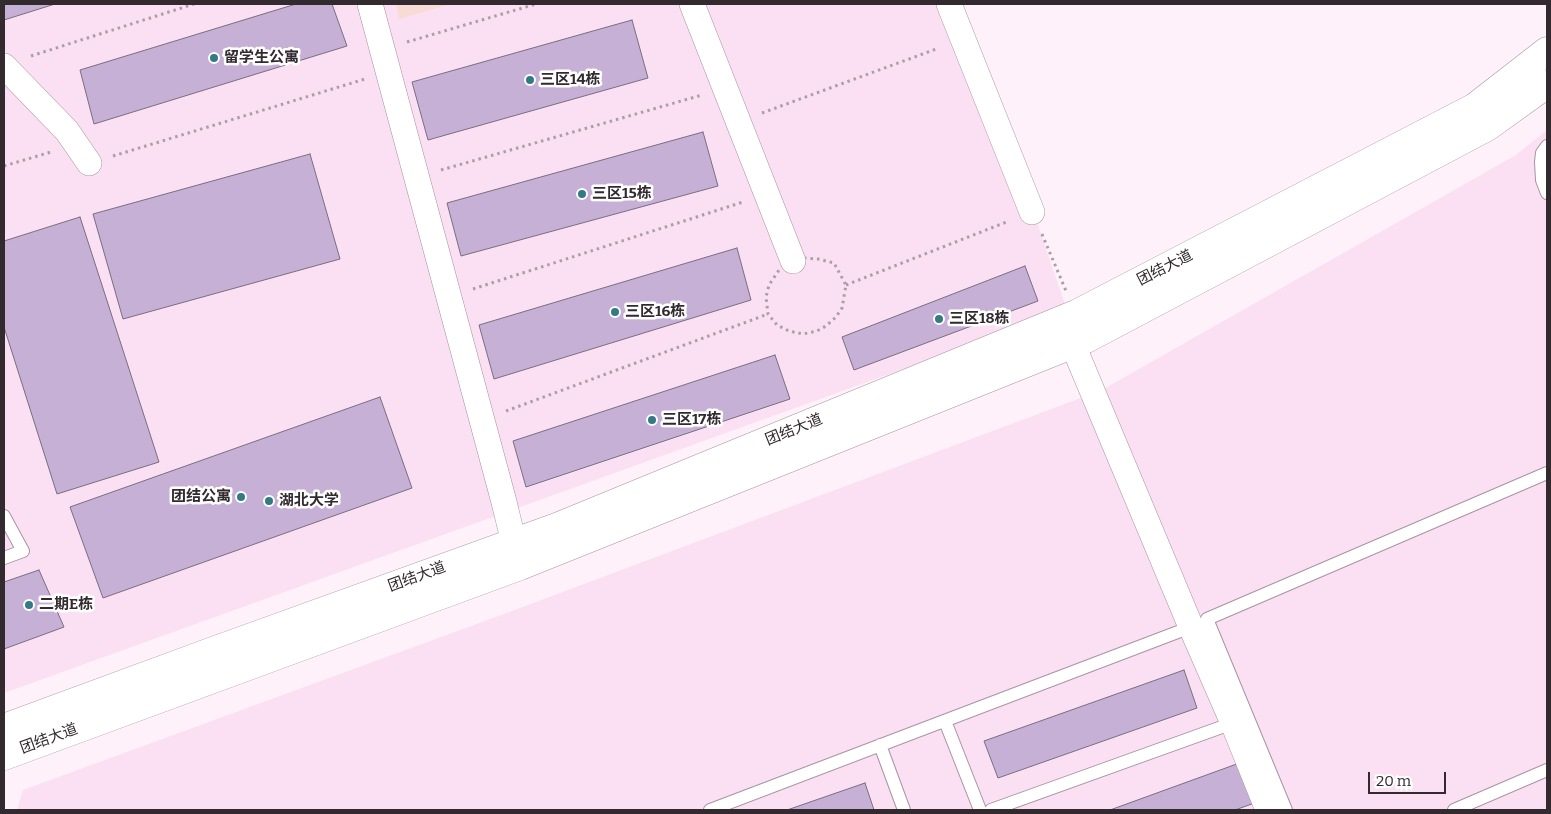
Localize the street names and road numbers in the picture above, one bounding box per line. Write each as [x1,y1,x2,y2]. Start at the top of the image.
street label: 团结大道 [1134,246,1196,290]
street label: 团结大道 [763,410,825,450]
street label: 团结大道 [386,558,448,596]
street label: 团结大道 [18,720,80,758]

